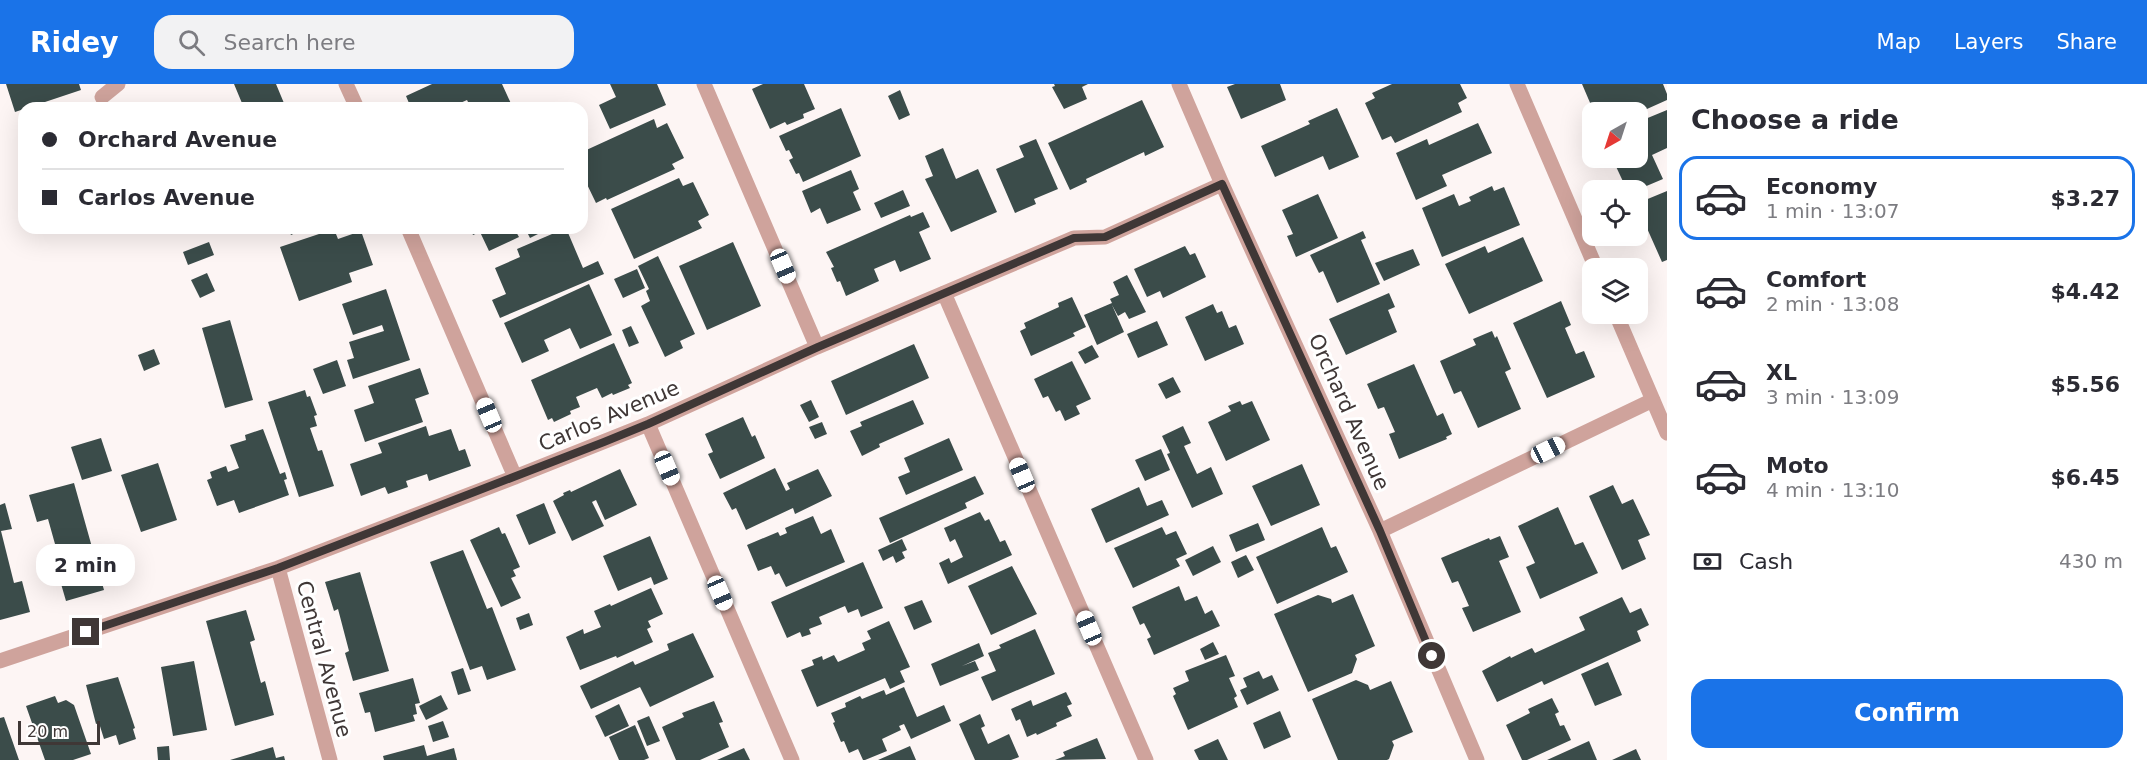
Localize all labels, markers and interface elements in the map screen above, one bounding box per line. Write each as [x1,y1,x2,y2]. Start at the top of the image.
search box [154,15,574,69]
text: Ridey [30,26,118,59]
icon: search [175,26,208,59]
text: Search here [223,30,356,55]
text: Map [1877,30,1921,54]
text: Layers [1954,30,2023,54]
text: Share [2056,30,2117,54]
north arrow [1582,102,1648,168]
map controls [1582,102,1648,324]
text: Choose a ride [1691,104,1899,135]
text: Orchard Avenue [78,127,277,152]
icon: car [1694,171,1748,225]
text: Economy [1766,174,1877,199]
button: locate [1582,180,1648,246]
text: Carlos Avenue [78,185,255,210]
text: $3.27 [2050,186,2120,211]
text: 1 min · 13:07 [1766,199,1900,223]
car [768,246,798,286]
button: layers [1582,258,1648,324]
icon: car [1694,264,1748,318]
text: Comfort [1766,267,1866,292]
text: $4.42 [2050,279,2120,304]
text: 2 min · 13:08 [1766,292,1900,316]
street label: Orchard Avenue [1304,330,1394,494]
icon: car [1694,357,1748,411]
text: XL [1766,360,1797,385]
text: $5.56 [2050,372,2120,397]
street label: Carlos Avenue [535,376,683,456]
text: 3 min · 13:09 [1766,385,1900,409]
car [474,395,504,435]
car [1528,434,1568,466]
car [652,448,682,488]
icon: car [1694,450,1748,504]
text: Moto [1766,453,1829,478]
car [1007,455,1037,495]
text: $6.45 [2050,465,2120,490]
text: 4 min · 13:10 [1766,478,1900,502]
callout: 2 min [36,545,136,587]
icon: cash [1691,545,1724,578]
text: Cash [1739,549,1793,574]
text: 430 m [2059,549,2123,573]
text: 2 min [54,553,117,577]
car [705,573,735,613]
street label: Central Avenue [292,578,356,740]
car [1074,608,1104,648]
route end [72,618,99,645]
route start [1418,642,1445,669]
button: Confirm [1691,679,2123,748]
scale bar [18,718,100,746]
text: 20 m [27,722,68,741]

